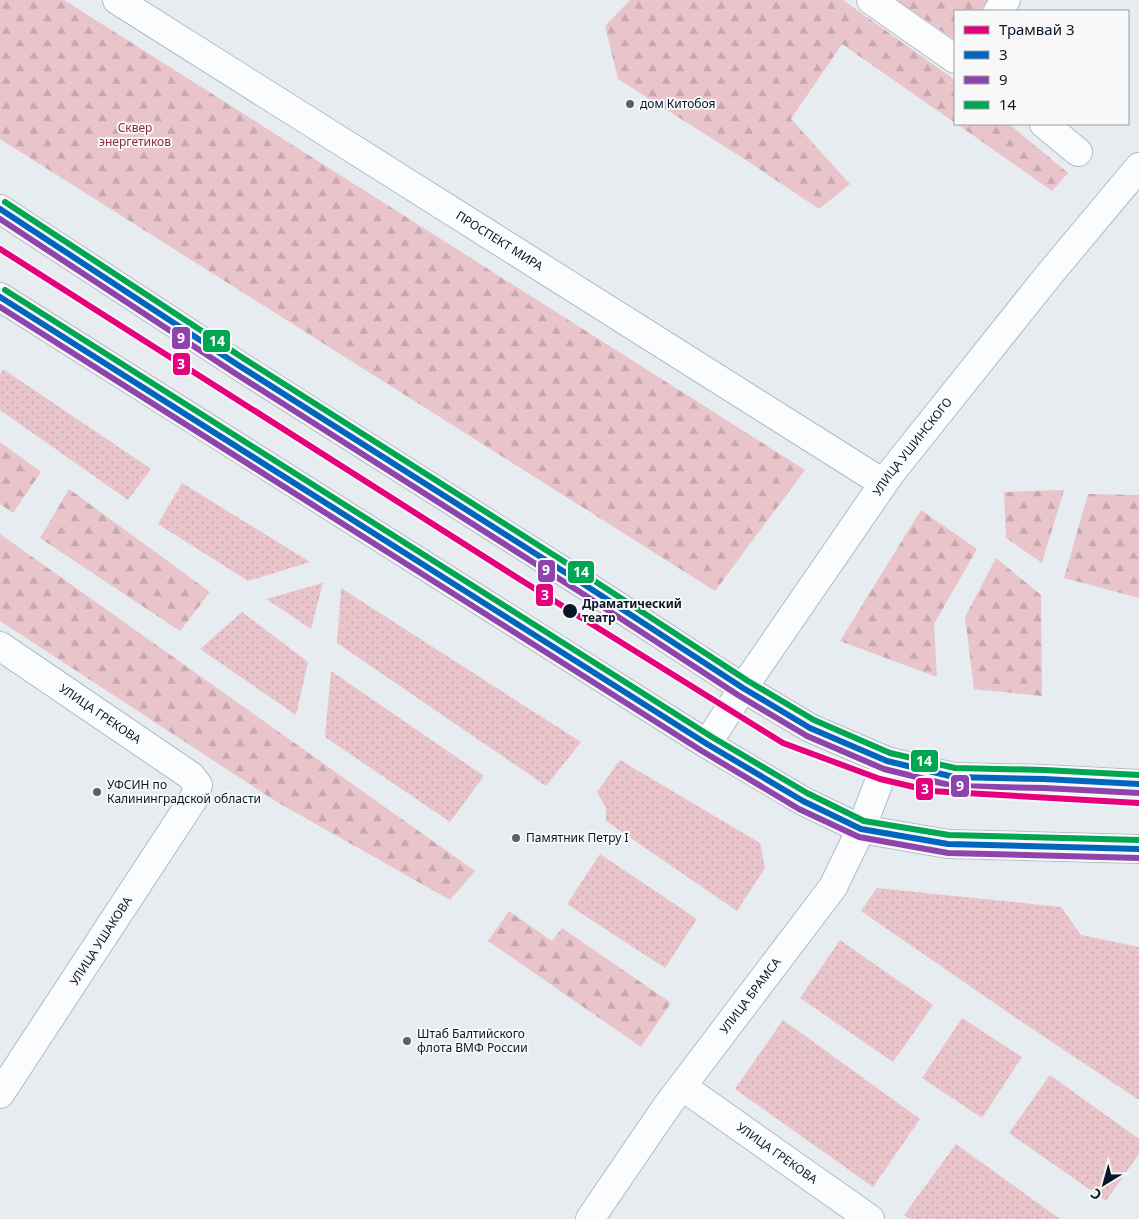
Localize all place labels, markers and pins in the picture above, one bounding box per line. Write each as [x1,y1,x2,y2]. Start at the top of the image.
place label: дом Китобоя [640,95,715,112]
marker: дом Китобоя [624,98,636,110]
place label: Драматический театр [582,595,682,626]
marker: Драматический театр [561,602,579,620]
place label: УФСИН по Калининградской области [107,776,261,807]
marker: УФСИН по Калининградской области [91,786,103,798]
place label: Памятник Петру I [526,829,629,846]
marker: Памятник Петру I [510,832,522,844]
place label: Штаб Балтийского флота ВМФ России [417,1025,528,1056]
marker: Штаб Балтийского флота ВМФ России [401,1035,413,1047]

